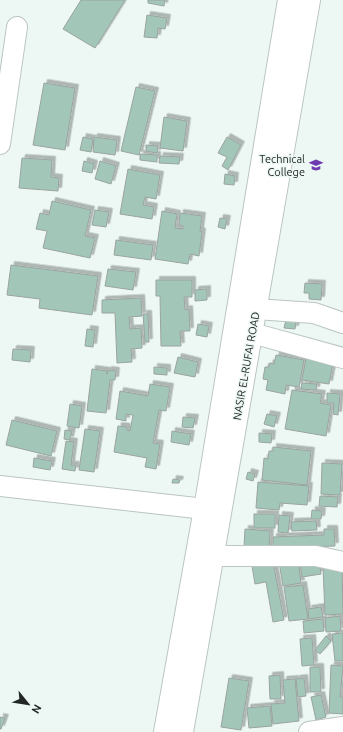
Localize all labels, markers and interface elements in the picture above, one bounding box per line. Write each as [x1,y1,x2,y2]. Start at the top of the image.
place label: Technical College [259,153,305,178]
school or university icon: Technical College [308,157,324,173]
street label: NASIR EL-RUFAI ROAD [231,311,261,421]
north arrow [8,684,48,724]
text: N [29,702,44,716]

